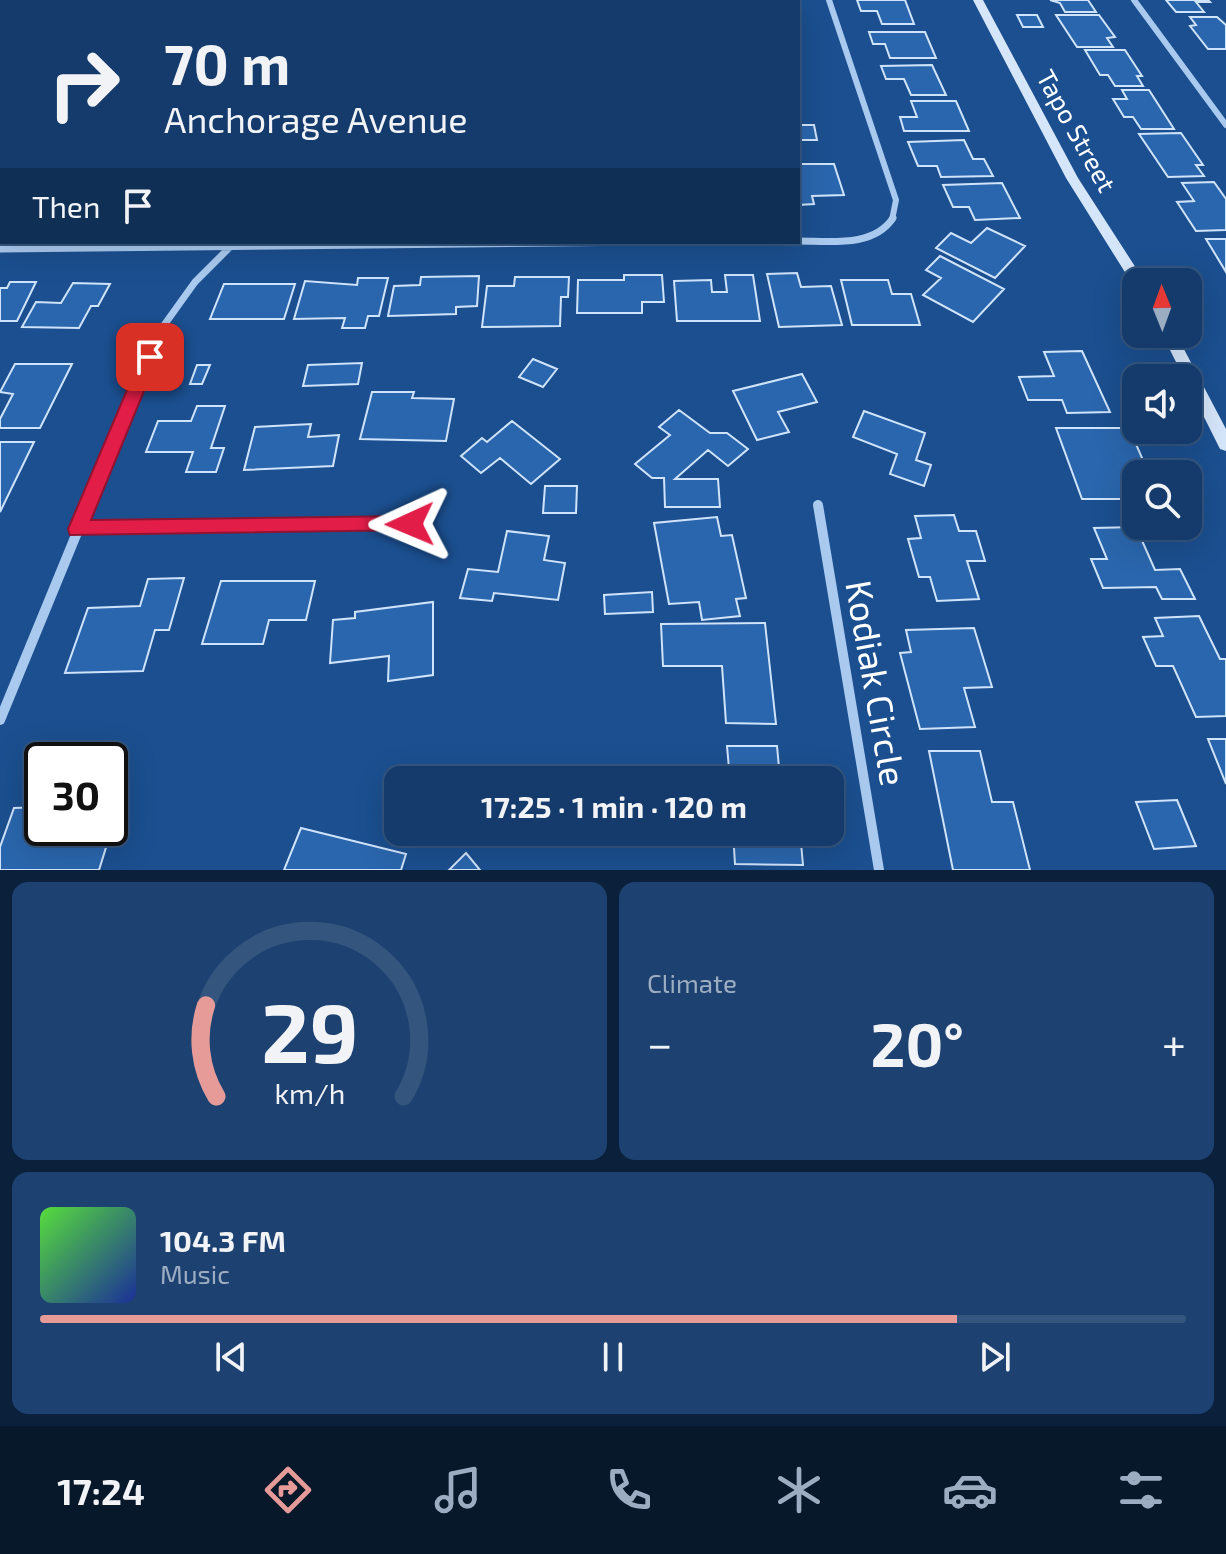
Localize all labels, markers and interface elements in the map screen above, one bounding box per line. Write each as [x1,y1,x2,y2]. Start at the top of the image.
text: 70 m [164,29,290,96]
icon: right [32,32,136,136]
street label: Tapo Street [1031,64,1124,197]
text: Anchorage Avenue [164,97,468,140]
icon: arrive [116,184,160,228]
text: Then [32,188,100,224]
north arrow [1122,268,1202,348]
map controls [1122,268,1202,540]
pin [116,323,184,391]
icon: arrive [128,335,172,379]
button: sound [1122,364,1202,444]
button: search [1122,460,1202,540]
position arrow [368,482,452,566]
street label: Kodiak Circle [838,577,917,789]
speed limit sign: 30 [24,742,128,846]
text: 17:25 · 1 min · 120 m [481,788,747,824]
text: Climate [647,967,737,998]
text: 29 [261,980,358,1080]
text: 20° [871,1007,964,1079]
text: − [647,1016,673,1069]
text: + [1162,1016,1186,1069]
text: km/h [274,1075,345,1110]
text: 104.3 FM [160,1222,286,1258]
text: Music [160,1258,230,1289]
icon: previous [209,1335,253,1379]
icon: pause [591,1335,635,1379]
icon: next [973,1335,1017,1379]
icon: directions [260,1462,316,1518]
icon: music [430,1462,486,1518]
icon: phone [601,1462,657,1518]
icon: climate [771,1462,827,1518]
icon: car [942,1462,998,1518]
icon: filters [1113,1462,1169,1518]
text: 17:24 [57,1469,145,1512]

